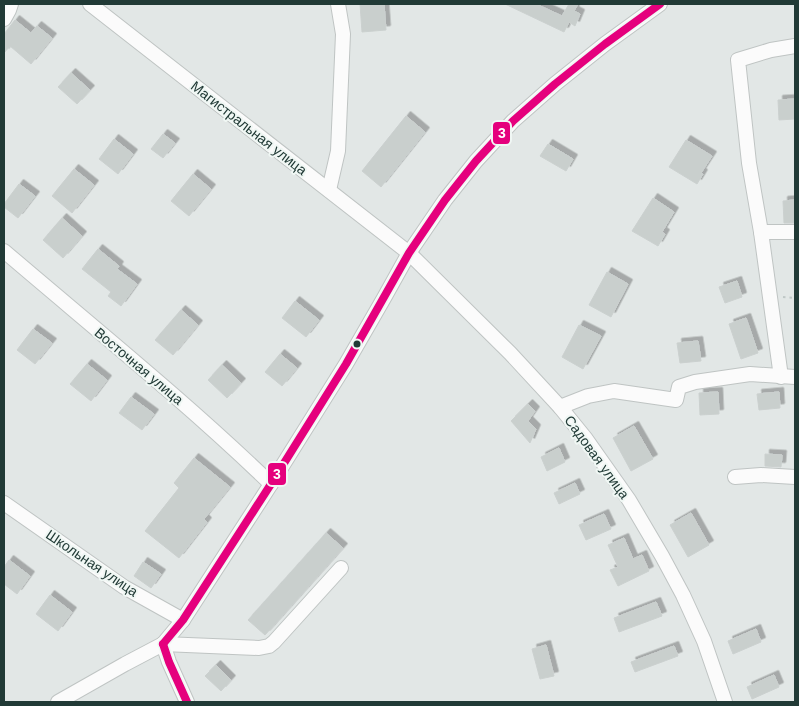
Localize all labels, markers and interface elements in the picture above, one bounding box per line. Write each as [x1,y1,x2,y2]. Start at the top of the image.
street label: Магистральная улица [188,78,310,178]
line badge: 3 [492,121,511,145]
text: 3 [498,125,506,141]
street label: Восточная улица [91,324,187,408]
unlabelled marker [352,339,362,349]
street label: Садовая улица [561,412,633,502]
line badge: 3 [267,462,287,486]
text: 3 [273,466,281,482]
street label: Школьная улица [43,526,141,600]

